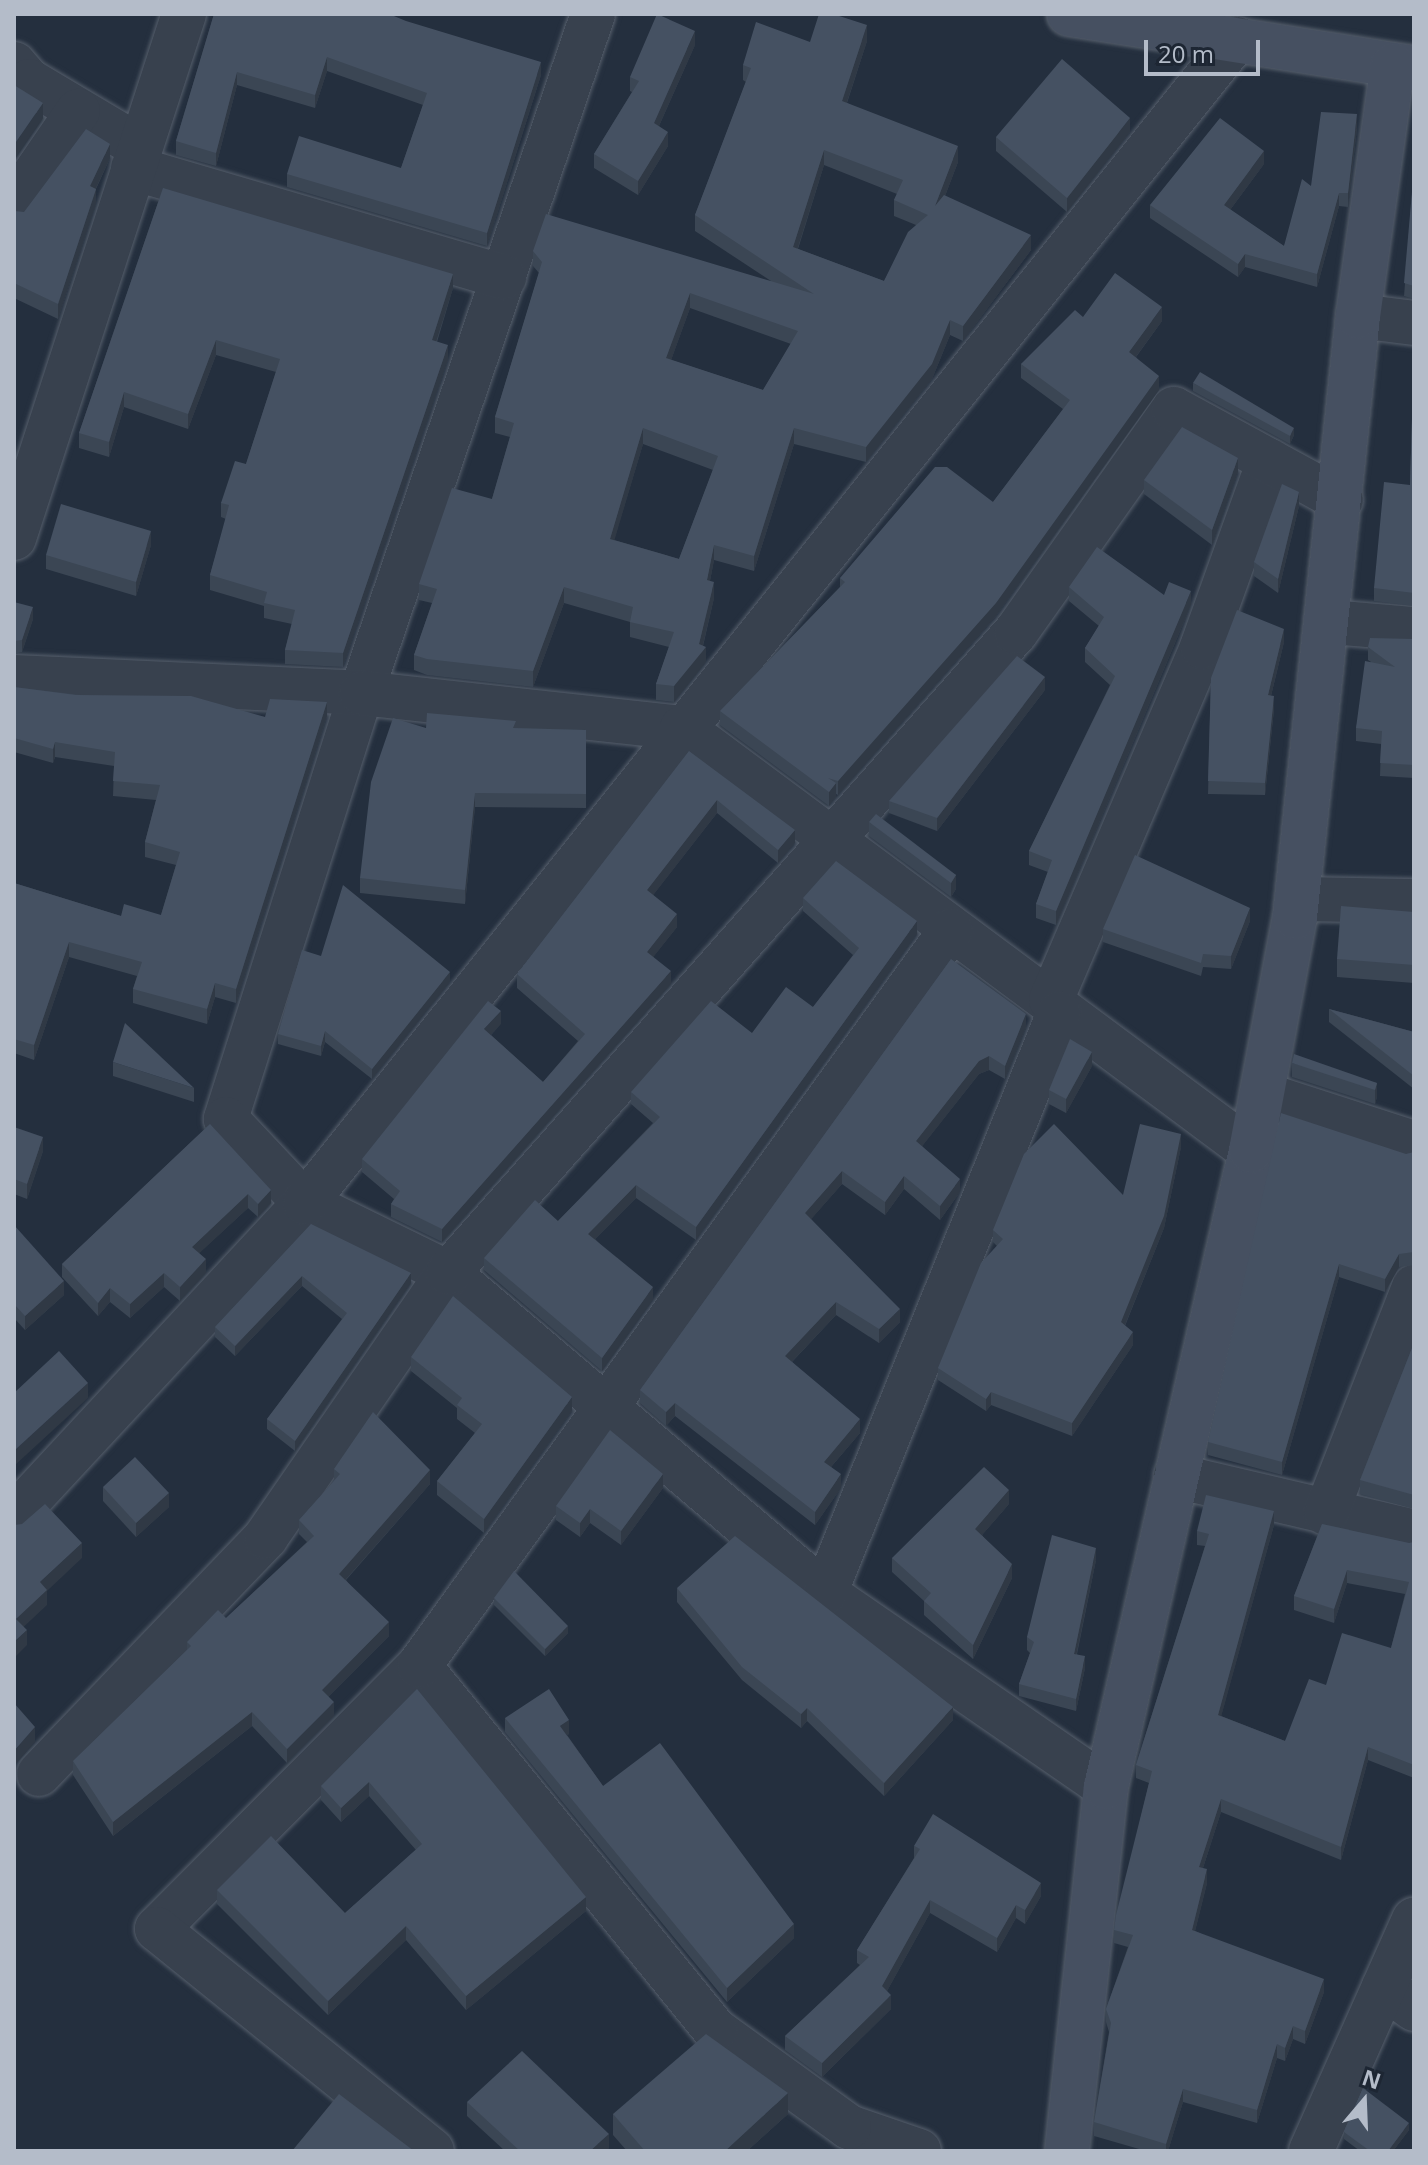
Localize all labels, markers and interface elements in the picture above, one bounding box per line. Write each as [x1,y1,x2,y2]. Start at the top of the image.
scale bar [1148,24,1264,74]
text: 20 m [1158,37,1214,70]
north arrow [1324,2061,1404,2141]
text: N [1358,2061,1385,2095]

